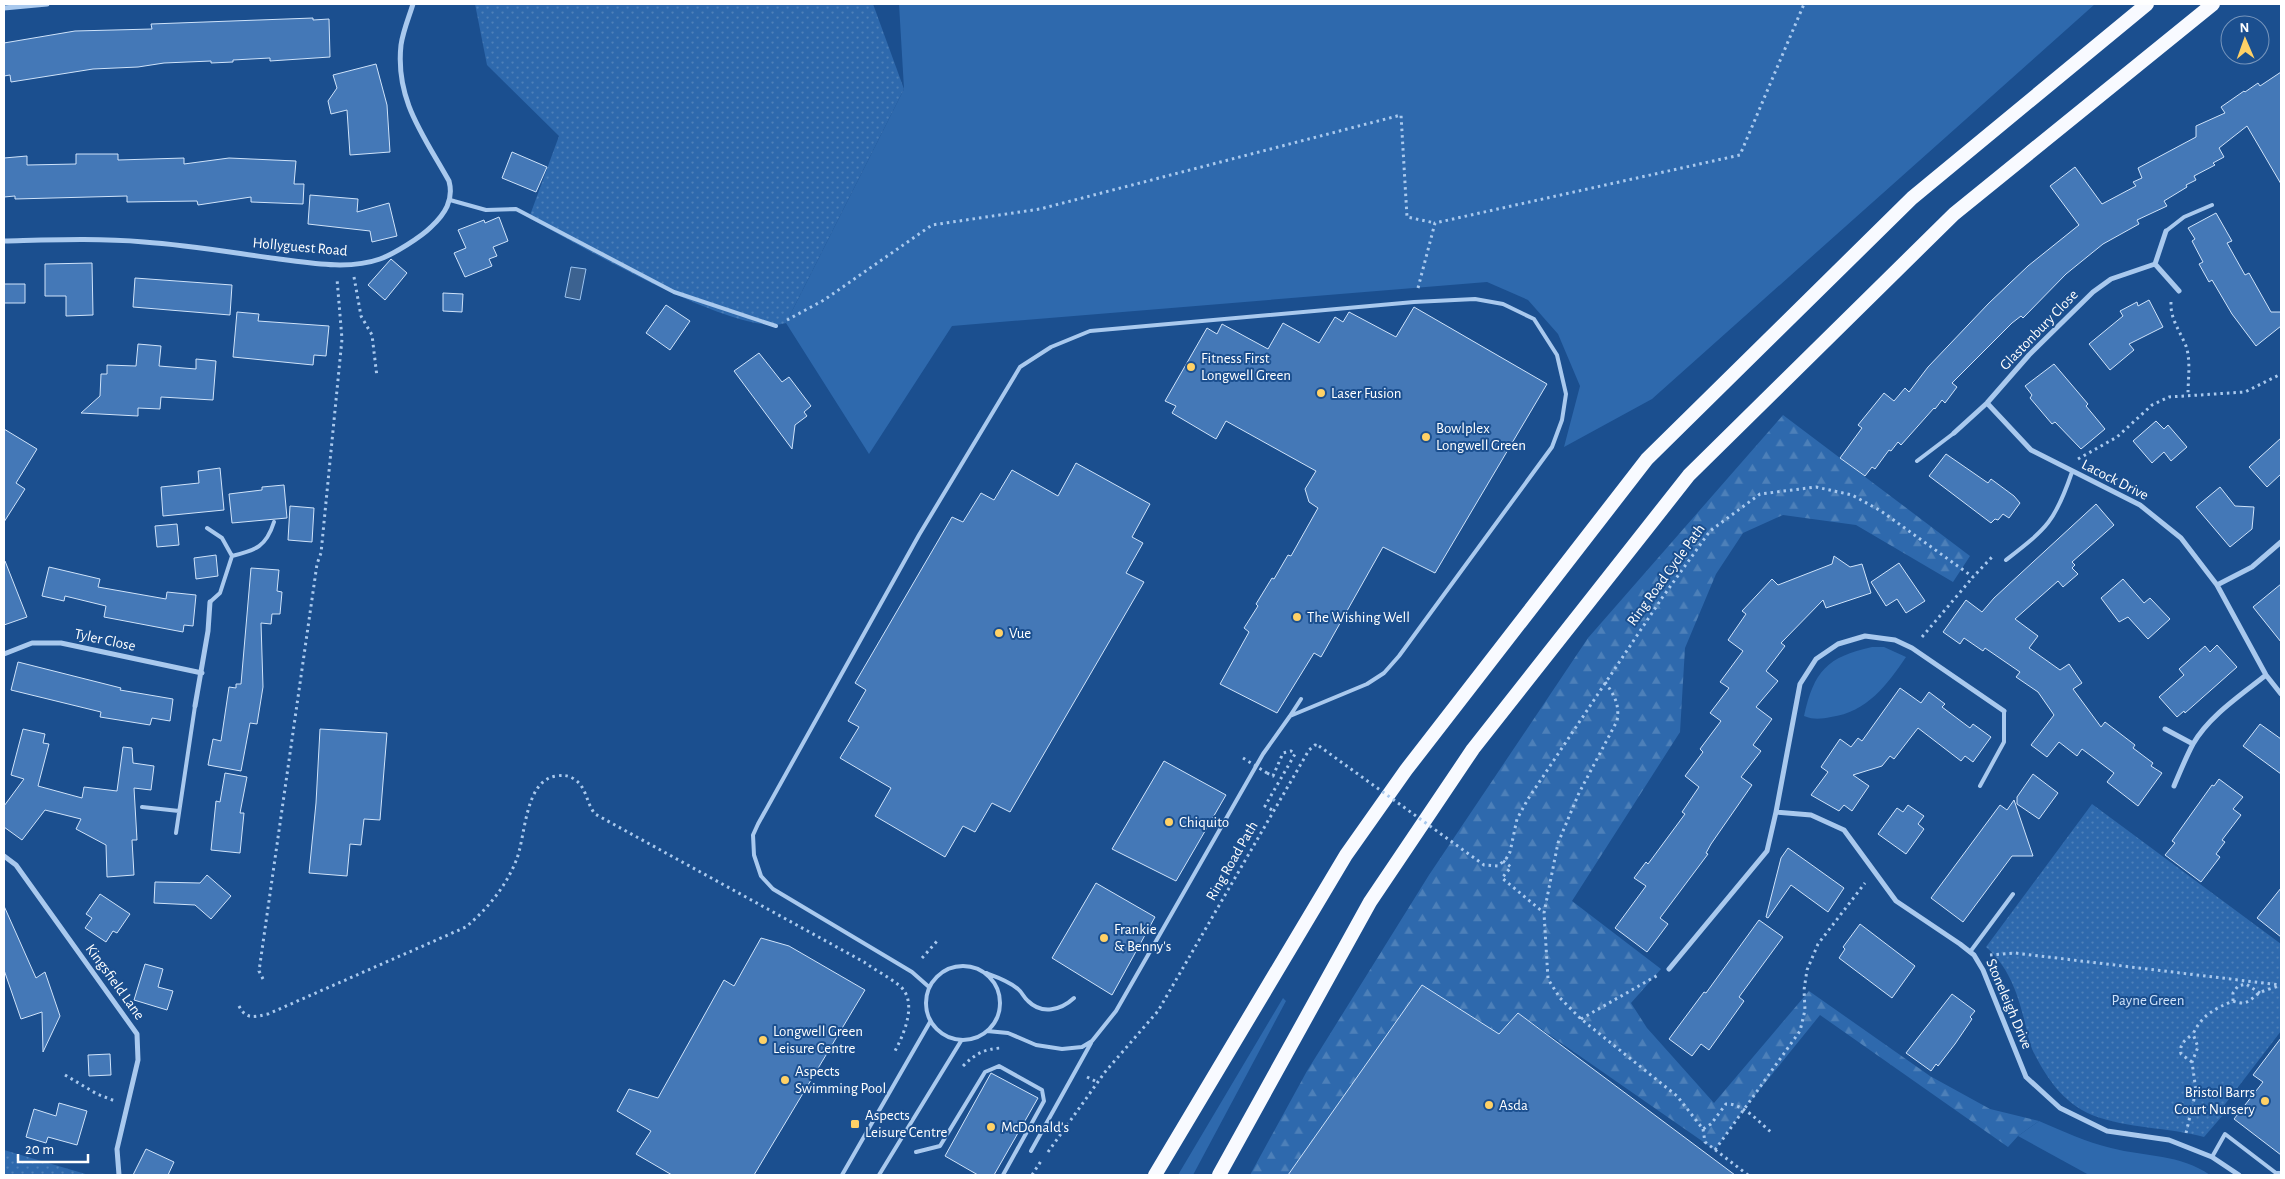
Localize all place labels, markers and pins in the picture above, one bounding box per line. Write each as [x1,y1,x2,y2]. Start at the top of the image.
place label: Fitness First Longwell Green [1201,351,1291,383]
marker: Fitness First Longwell Green [1185,361,1197,373]
place label: Laser Fusion [1331,386,1402,401]
marker: Laser Fusion [1315,387,1327,399]
place label: Bowlplex Longwell Green [1436,421,1526,453]
marker: Bowlplex Longwell Green [1420,431,1432,443]
place label: The Wishing Well [1307,610,1410,625]
marker: The Wishing Well [1291,611,1303,623]
place label: Vue [1009,626,1031,641]
marker: Vue [993,627,1005,639]
place label: Chiquito [1179,815,1229,830]
marker: Chiquito [1163,816,1175,828]
place label: Frankie & Benny's [1114,922,1171,954]
marker: Frankie & Benny's [1098,932,1110,944]
place label: Longwell Green Leisure Centre [773,1024,863,1056]
marker: Longwell Green Leisure Centre [757,1034,769,1046]
place label: Aspects Swimming Pool [795,1064,886,1096]
marker: Aspects Swimming Pool [779,1074,791,1086]
place label: Bristol Barrs Court Nursery [2174,1085,2256,1117]
marker: Bristol Barrs Court Nursery [2259,1095,2271,1107]
place label: Asda [1499,1098,1528,1113]
marker: Asda [1483,1099,1495,1111]
place label: Aspects Leisure Centre [865,1108,948,1140]
marker: Aspects Leisure Centre [849,1118,861,1130]
place label: McDonald's [1001,1120,1069,1135]
marker: McDonald's [985,1121,997,1133]

